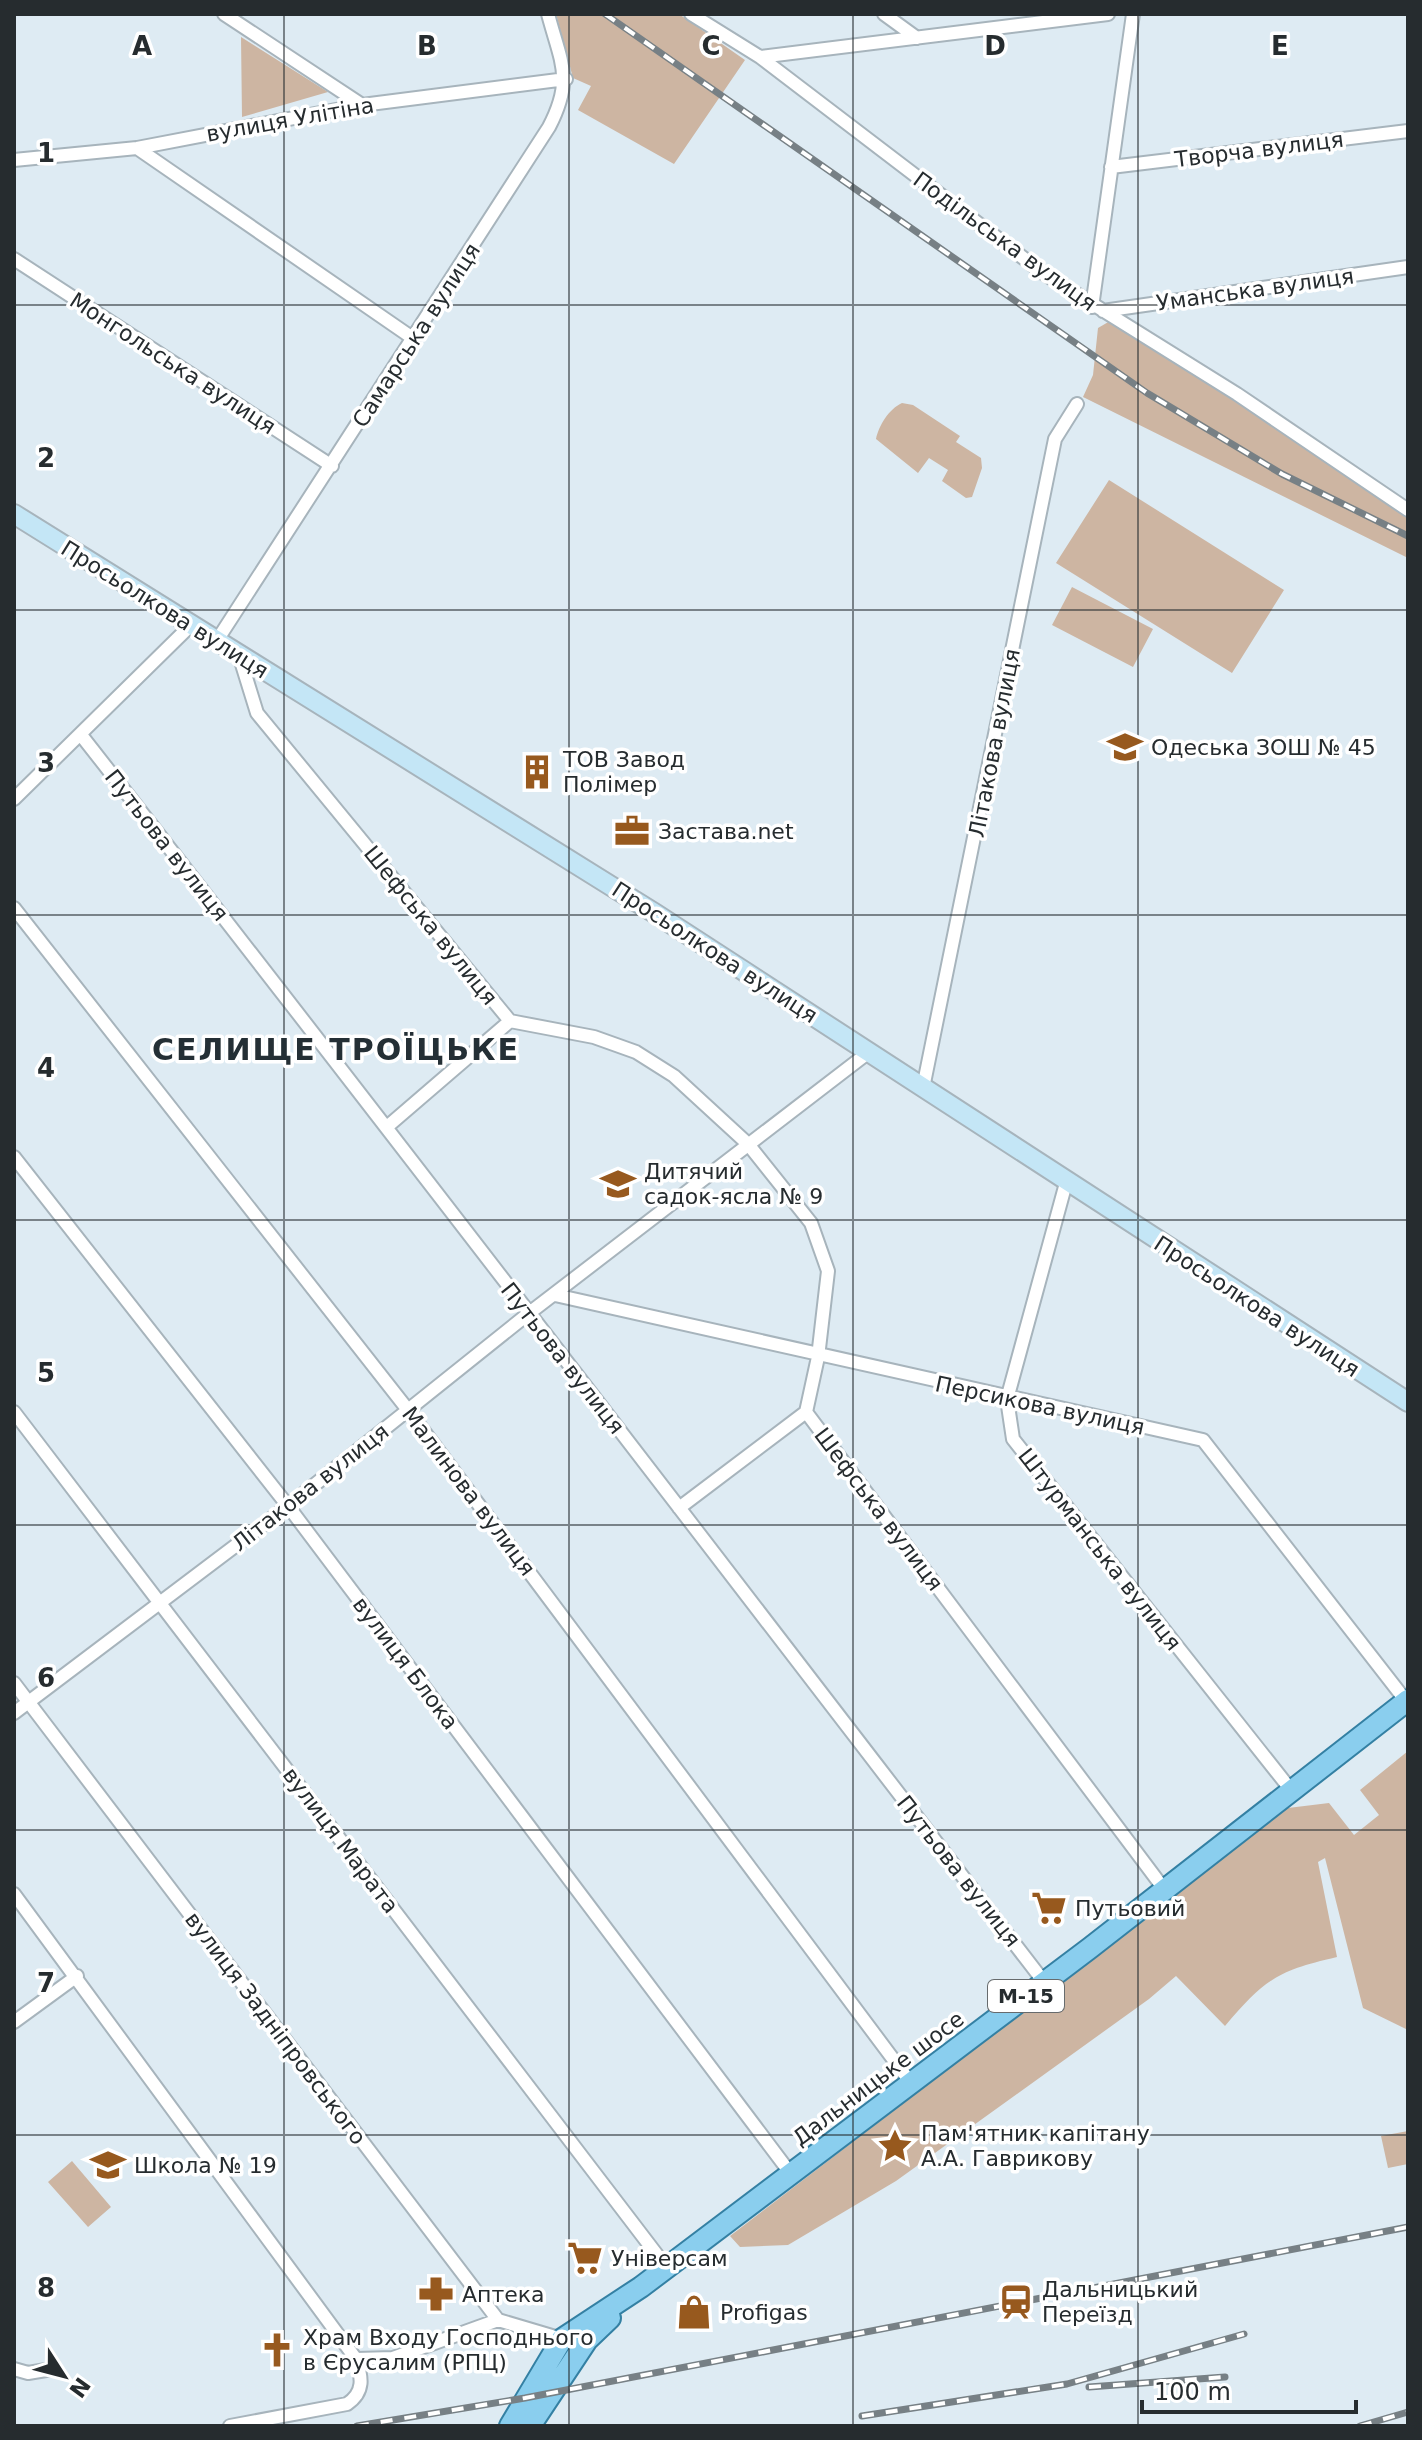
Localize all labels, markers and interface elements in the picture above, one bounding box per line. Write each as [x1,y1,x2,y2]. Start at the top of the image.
text: A [132,31,152,61]
text: B [417,31,437,61]
text: C [701,31,721,61]
text: D [984,31,1006,61]
text: E [1271,31,1289,61]
street label: вулиця Улітіна [204,92,376,147]
street label: Творча вулиця [1172,127,1345,172]
text: 1 [37,138,55,168]
street label: Подільська вулиця [908,167,1101,316]
street label: Самарська вулиця [348,239,485,432]
street label: Уманська вулиця [1155,263,1355,316]
street label: Монгольська вулиця [65,288,280,439]
text: 2 [37,443,55,473]
street label: Просьолкова вулиця [57,535,273,683]
street label: Літакова вулиця [964,647,1025,840]
school or university icon: Одеська ЗОШ № 45 [1106,728,1144,766]
place label: Одеська ЗОШ № 45 [1151,735,1376,760]
place label: ТОВ Завод Полімер [562,747,685,797]
text: 3 [37,748,55,778]
building icon: ТОВ Завод Полімер [518,753,556,791]
street label: Путьова вулиця [100,765,233,926]
office icon: Застава.net [613,812,651,850]
place label: Застава.net [658,819,794,844]
street label: Шефська вулиця [359,841,502,1010]
street label: Просьолкова вулиця [608,877,822,1028]
district label: СЕЛИЩЕ ТРОЇЦЬКЕ [152,1032,520,1067]
text: 4 [37,1053,55,1083]
place label: Дитячий садок-ясла № 9 [644,1159,823,1209]
school or university icon: Дитячий садок-ясла № 9 [599,1165,637,1203]
street label: Просьолкова вулиця [1150,1231,1364,1382]
street label: Путьова вулиця [496,1278,629,1439]
text: 5 [37,1358,55,1388]
street label: Персикова вулиця [933,1371,1147,1440]
street label: Малинова вулиця [397,1402,540,1581]
street label: Літакова вулиця [227,1419,394,1556]
street label: Шефська вулиця [809,1423,948,1596]
street label: Штурманська вулиця [1013,1443,1186,1655]
street label: вулиця Блока [348,1592,463,1734]
text: 6 [37,1663,55,1693]
street label: вулиця Марата [278,1763,403,1918]
street label: Путьова вулиця [892,1791,1025,1952]
supermarket icon: Путьовий [1030,1889,1068,1927]
place label: Путьовий [1075,1896,1185,1921]
street label: вулиця Задніпровського [180,1907,371,2149]
text: 7 [37,1968,55,1998]
road number: М-15 [988,1980,1064,2012]
street label: Дальницьке шосе [788,2006,969,2151]
place label: Пам'ятник капітану А.А. Гаврикову [921,2121,1150,2171]
place icon: Пам'ятник капітану А.А. Гаврикову [876,2127,914,2165]
school or university icon: Школа № 19 [89,2146,127,2184]
place label: Школа № 19 [134,2153,277,2178]
supermarket icon: Універсам [566,2239,604,2277]
place label: Універсам [611,2246,728,2271]
text: 8 [37,2273,55,2303]
pharmacy icon: Аптека [417,2275,455,2313]
place label: Дальницький Переїзд [1042,2277,1198,2327]
place label: Аптека [462,2282,545,2307]
station icon: Дальницький Переїзд [997,2283,1035,2321]
shop icon: Profigas [675,2293,713,2331]
place label: Profigas [720,2300,808,2325]
place label: Храм Входу Господнього в Єрусалим (РПЦ) [303,2325,594,2375]
church icon: Храм Входу Господнього в Єрусалим (РПЦ) [258,2331,296,2369]
north arrow [24,2336,104,2416]
scale bar [1142,2364,1356,2414]
text: N [64,2373,95,2402]
text: 100 m [1154,2378,1231,2406]

